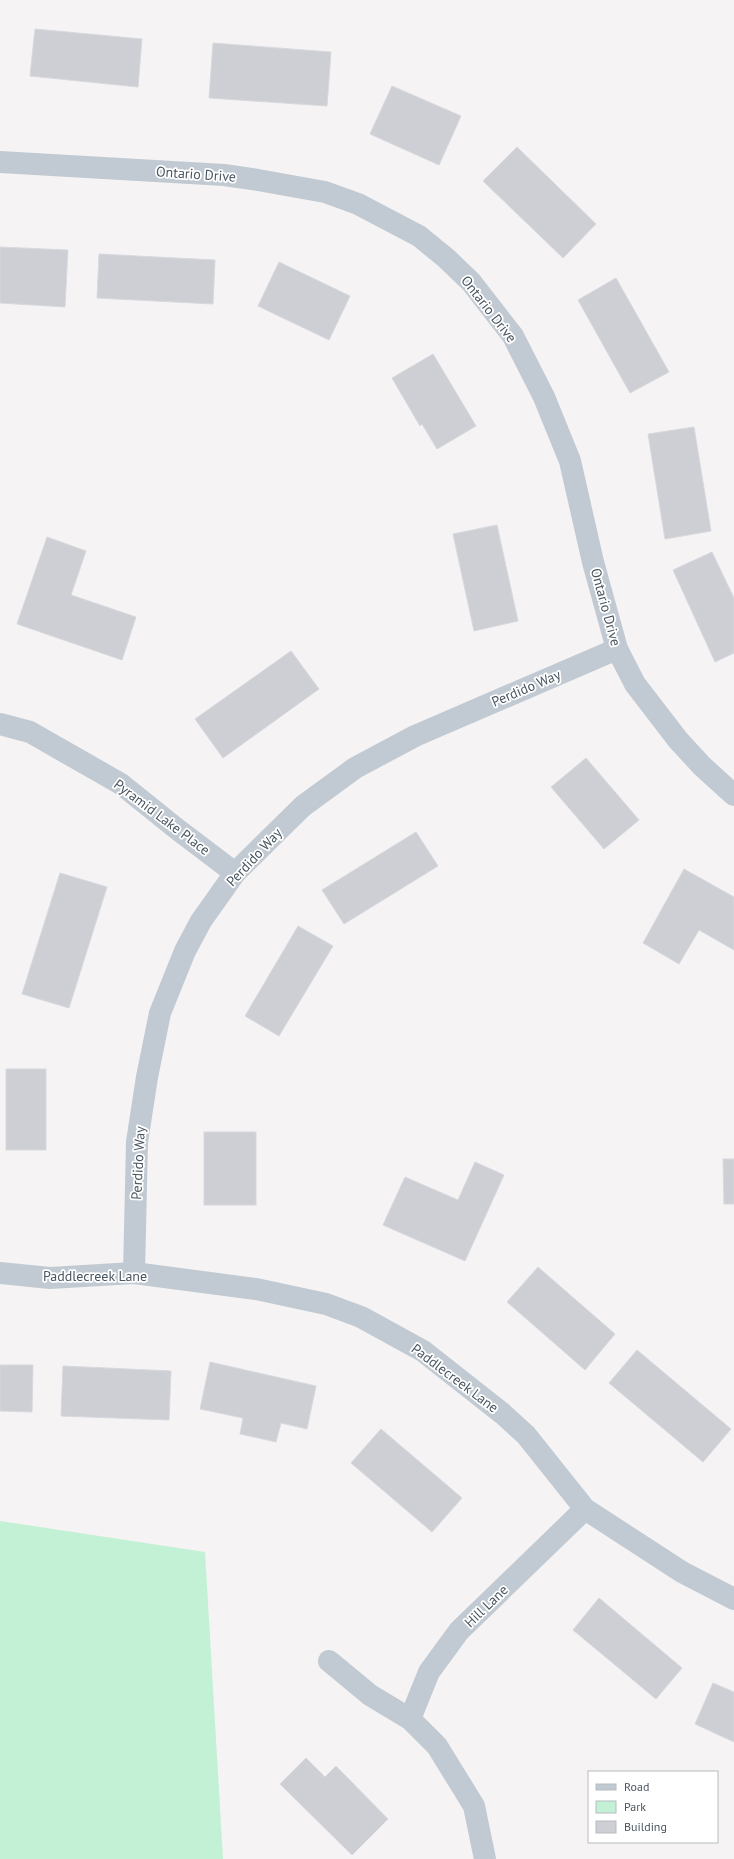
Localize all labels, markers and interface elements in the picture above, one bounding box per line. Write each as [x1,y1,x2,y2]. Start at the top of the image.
street label: Ontario Drive [155,162,237,186]
street label: Ontario Drive [457,272,521,346]
street label: Ontario Drive [587,566,625,648]
street label: Perdido Way [489,665,564,711]
street label: Pyramid Lake Place [110,775,214,859]
street label: Perdido Way [222,824,286,890]
street label: Perdido Way [127,1125,149,1200]
street label: Paddlecreek Lane [43,1267,147,1285]
street label: Paddlecreek Lane [408,1339,502,1417]
street label: Hill Lane [460,1581,512,1631]
legend [588,1771,718,1843]
text: Road [624,1779,649,1794]
text: Park [624,1799,646,1814]
text: Building [624,1819,667,1834]

